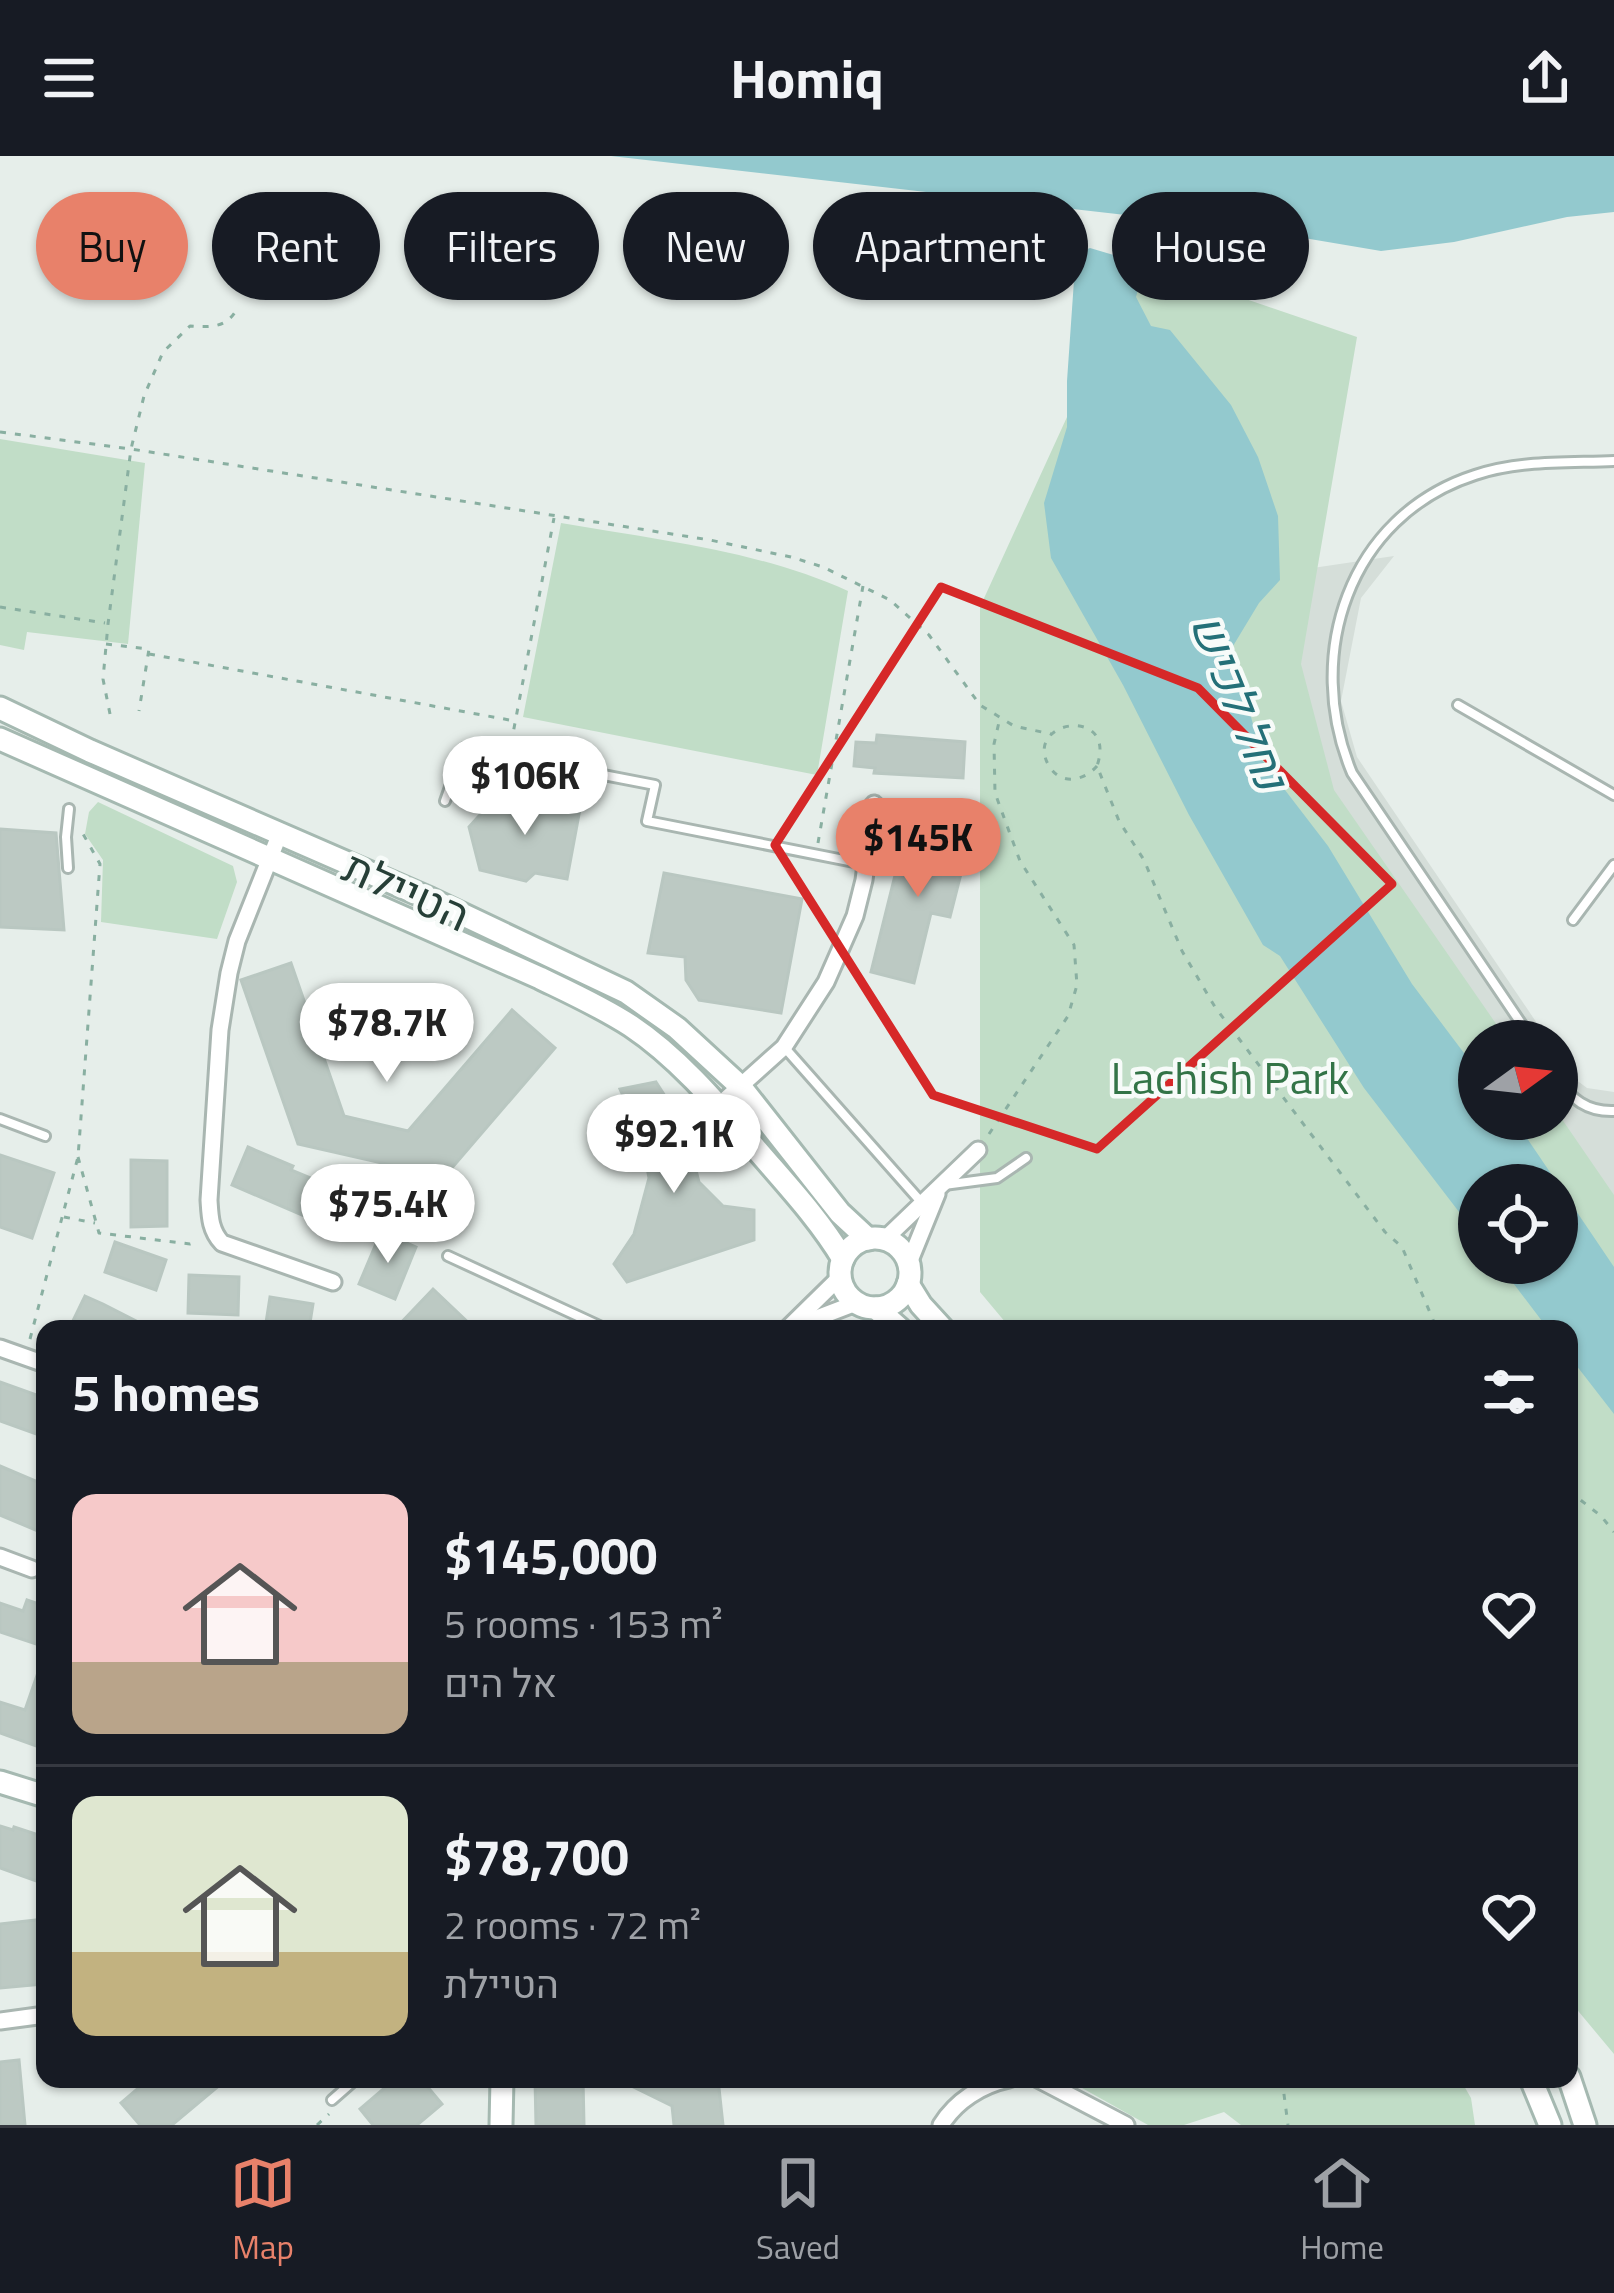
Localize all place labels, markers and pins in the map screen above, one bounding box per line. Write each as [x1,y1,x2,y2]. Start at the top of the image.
pin: $106K [441,736,609,838]
pin: $145K [834,798,1002,900]
pin: $78.7K [289,983,485,1085]
pin: $92.1K [576,1094,772,1196]
pin: $75.4K [290,1164,486,1266]

